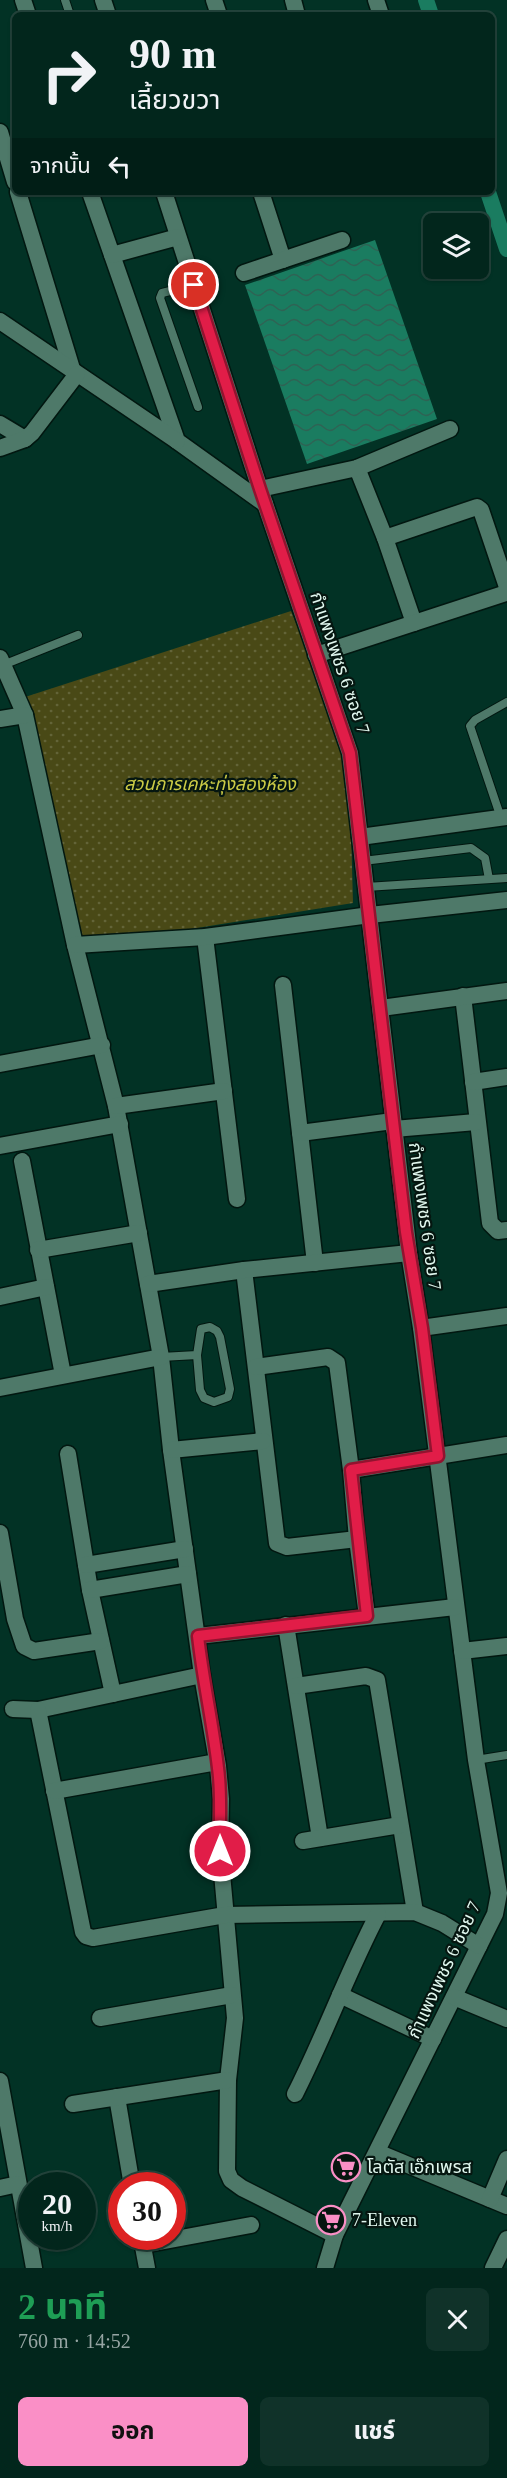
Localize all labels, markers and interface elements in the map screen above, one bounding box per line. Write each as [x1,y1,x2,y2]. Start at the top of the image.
text: 90 m [129,31,217,77]
icon: right [30,36,108,114]
text: เลี้ยวขวา [129,85,220,115]
icon: left [103,150,136,183]
text: จากนั้น [30,153,91,178]
map controls [423,213,489,279]
button: layers [423,213,489,279]
pin [168,259,219,310]
icon: arrive [177,268,210,301]
street label: กำแพงเพชร 6 ซอย 7 [306,589,374,737]
park label: สวนการเคหะทุ่งสองห้อง [124,774,297,795]
street label: กำแพงเพชร 6 ซอย 7 [405,1141,445,1291]
position arrow [188,1819,252,1883]
street label: กำแพงเพชร 6 ซอย 7 [403,1898,485,2042]
supermarket icon: โลตัส เอ๊กเพรส [330,2151,362,2183]
place label: โลตัส เอ๊กเพรส [367,2157,472,2177]
speed limit sign: 30 [108,2172,186,2250]
text: 20 [42,2187,72,2220]
supermarket icon: 7-Eleven [315,2204,347,2236]
place label: 7-Eleven [352,2210,417,2230]
text: km/h [42,2218,72,2234]
text: 2 นาที [18,2287,107,2327]
button: close [426,2288,489,2351]
text: 760 m · 14:52 [18,2330,131,2352]
button: ออก [18,2397,248,2466]
button: แชร์ [260,2397,489,2466]

